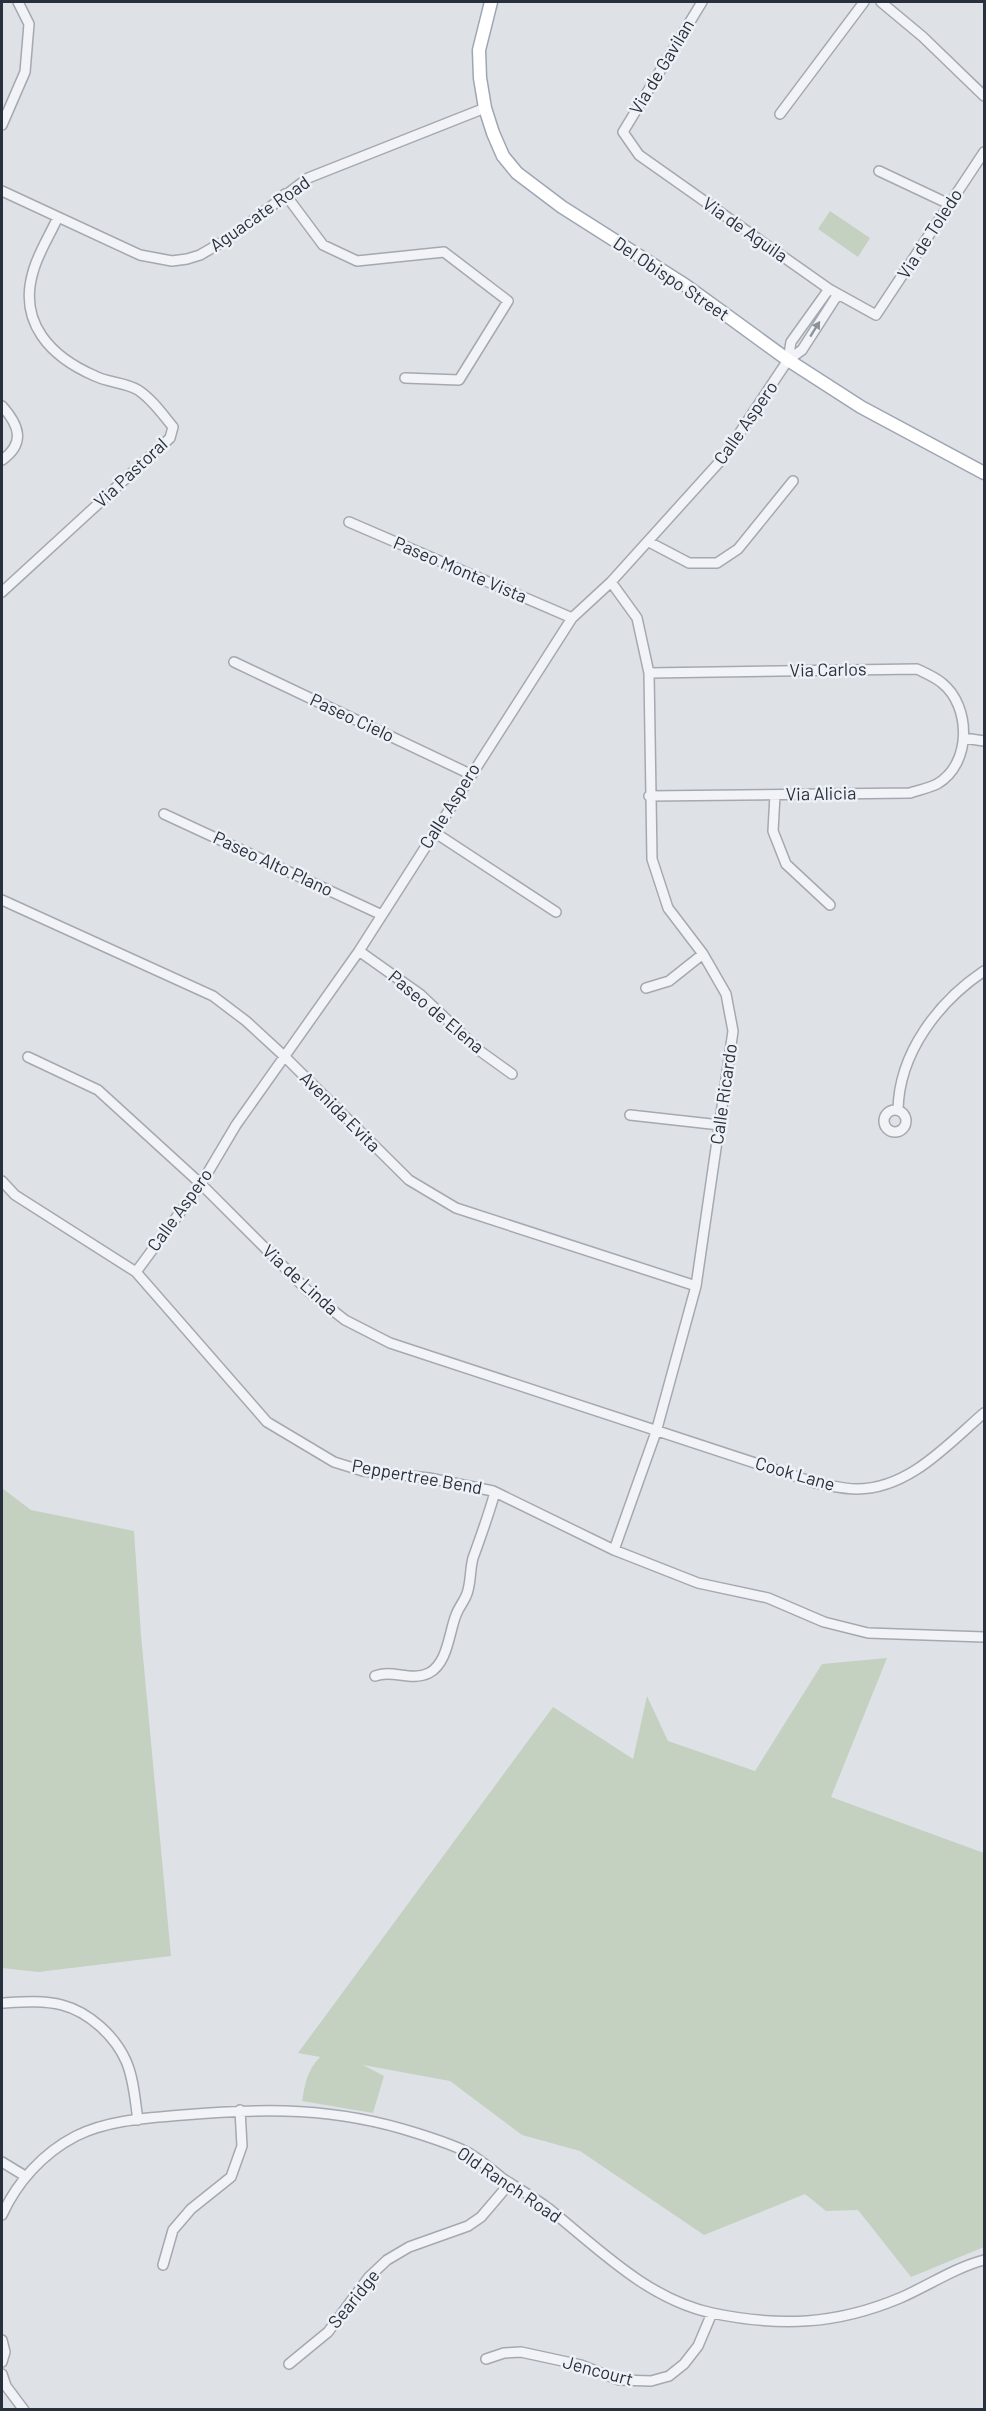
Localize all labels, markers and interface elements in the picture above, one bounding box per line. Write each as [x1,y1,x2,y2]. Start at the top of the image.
street label: Via de Gavilan [624,15,698,118]
street label: Aguacate Road [205,171,314,256]
street label: Via de Toledo [892,184,966,283]
street label: Via de Aguila [699,192,792,267]
street label: Del Obispo Street [609,231,734,325]
one-way arrow [810,321,821,337]
street label: Calle Aspero [708,376,782,468]
street label: Via Pastoral [89,433,172,512]
street label: Paseo Monte Vista [390,531,530,607]
street label: Via Carlos [789,657,867,681]
street label: Paseo Cielo [307,688,398,746]
street label: Calle Aspero [414,759,484,852]
street label: Via Alicia [785,781,857,805]
street label: Paseo Alto Plano [210,826,337,900]
street label: Paseo de Elena [384,965,489,1058]
street label: Calle Ricardo [705,1042,741,1146]
street label: Avenida Evita [296,1066,386,1156]
street label: Calle Aspero [142,1164,217,1255]
street label: Via de Linda [258,1239,343,1319]
street label: Cook Lane [753,1451,838,1495]
street label: Peppertree Bend [350,1454,484,1498]
street label: Old Ranch Road [453,2141,566,2227]
street label: Searidge [323,2264,384,2332]
street label: Jencourt [561,2350,636,2390]

